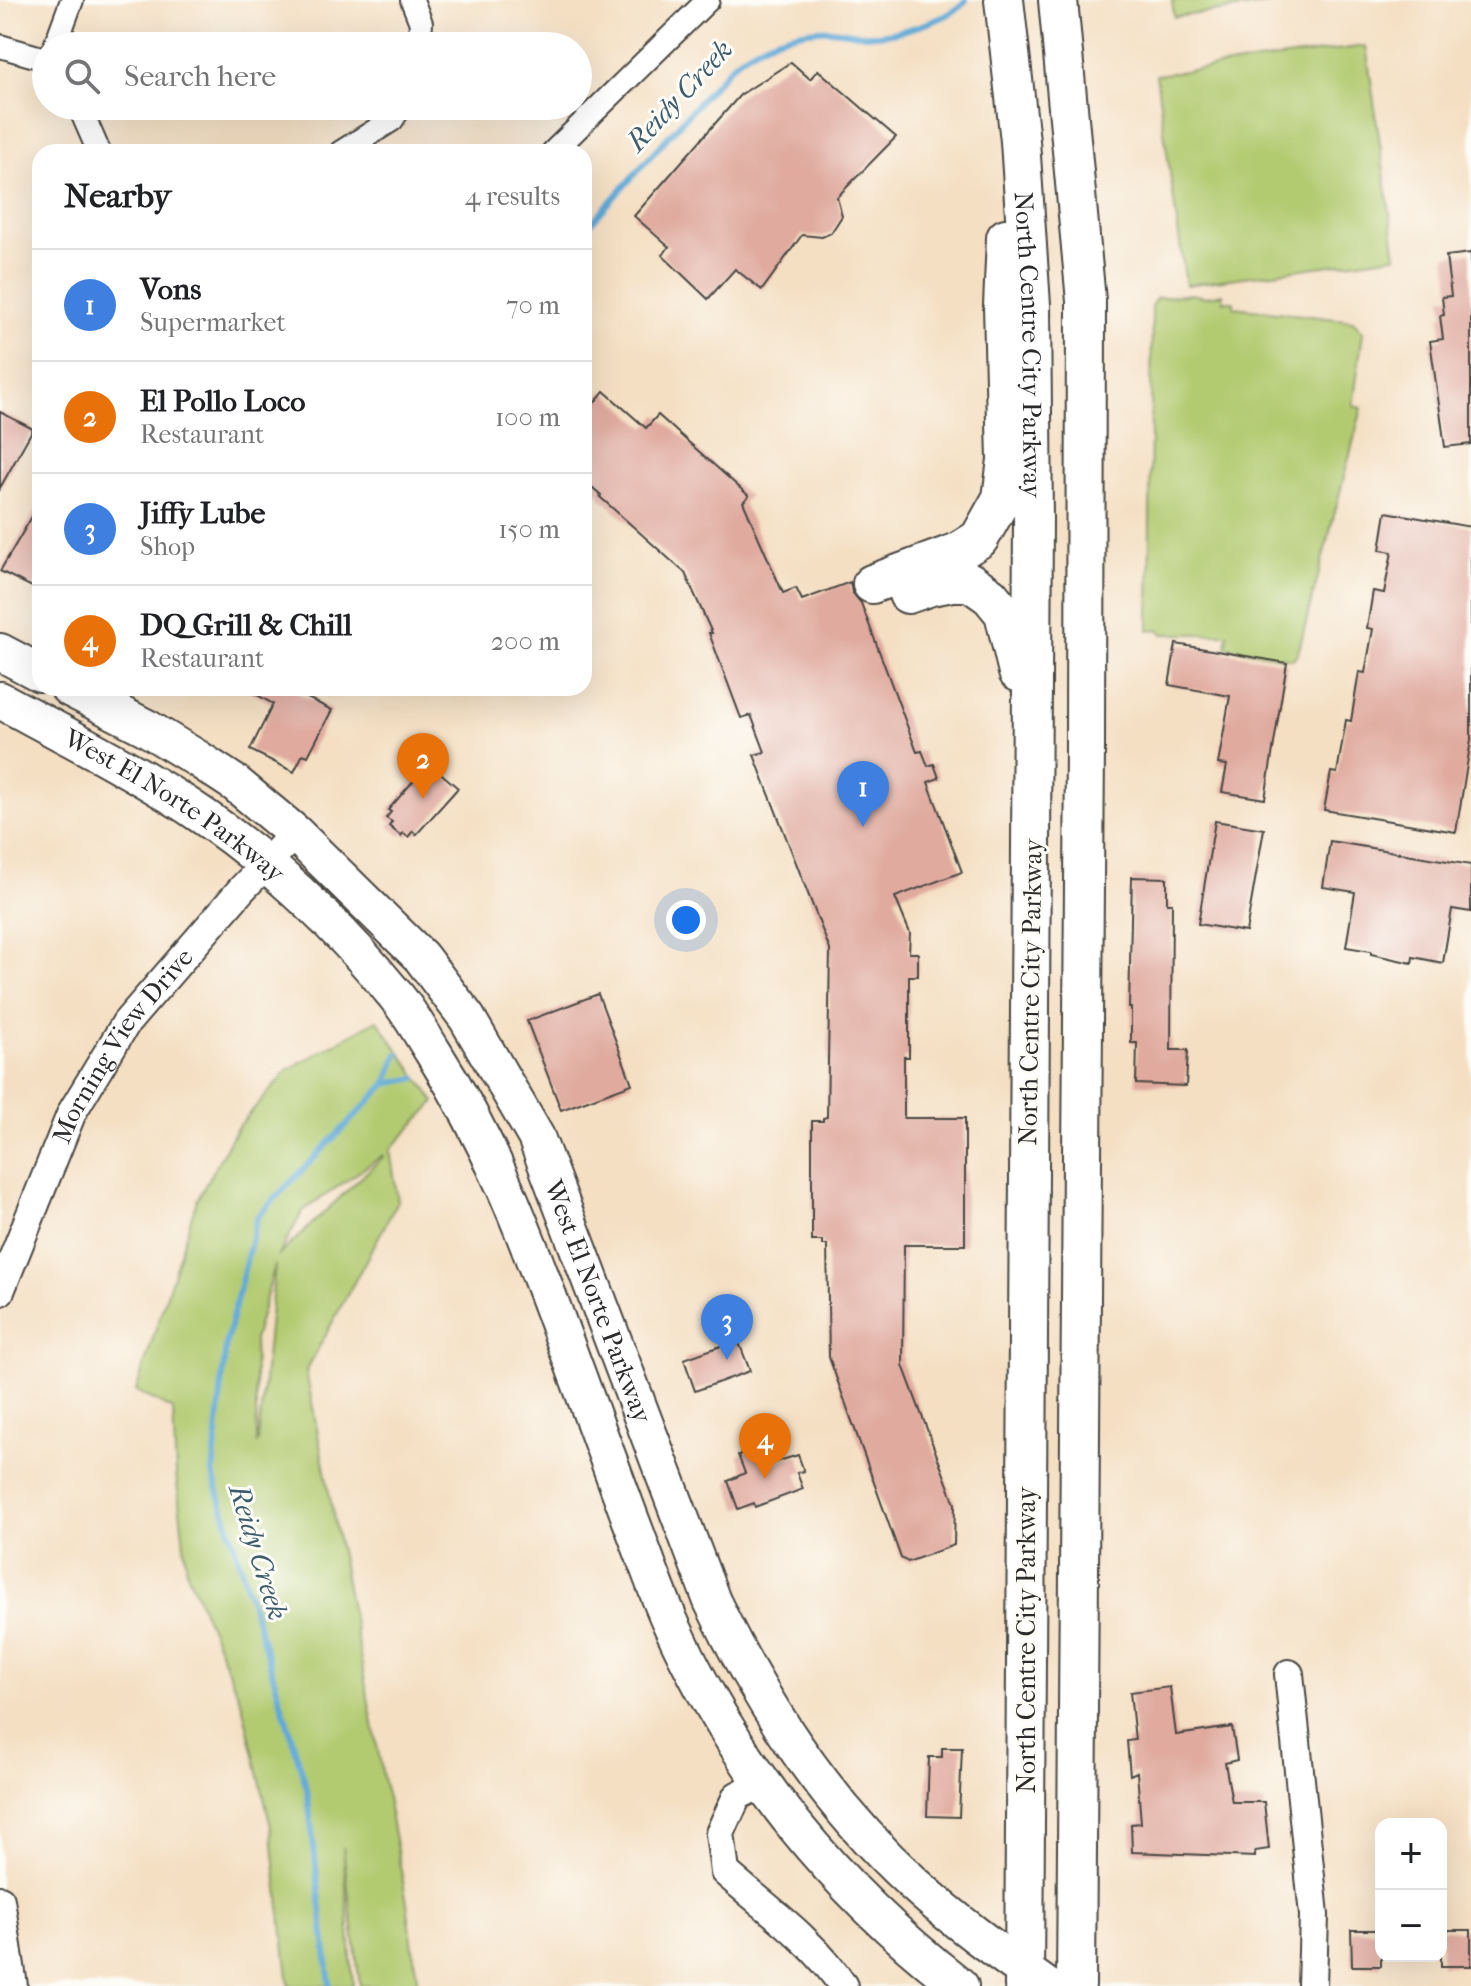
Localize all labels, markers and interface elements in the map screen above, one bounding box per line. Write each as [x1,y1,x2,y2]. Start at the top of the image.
search box [32,32,592,120]
water label: Reidy Creek [618,33,739,159]
icon: search [60,54,104,98]
text: Search here [124,59,276,94]
text: Nearby [64,176,171,216]
text: 4 results [465,181,560,212]
street label: North Centre City Parkway [1007,191,1048,499]
text: Vons [140,272,201,307]
text: 1 [85,290,95,321]
text: 70 m [506,290,560,321]
text: Supermarket [140,307,286,338]
text: El Pollo Loco [140,384,305,419]
text: 2 [83,402,97,433]
text: 100 m [495,402,560,433]
text: Restaurant [140,419,264,450]
text: Jiffy Lube [140,496,265,531]
text: 3 [85,514,95,545]
text: 150 m [498,514,560,545]
text: Shop [140,531,195,562]
text: DQ Grill & Chill [140,608,352,643]
text: 4 [82,626,98,657]
text: 200 m [491,626,560,657]
text: Restaurant [140,643,264,674]
street label: West El Norte Parkway [58,722,291,890]
pin: 2 [397,733,449,799]
pin: 1 [837,761,889,827]
street label: North Centre City Parkway [1012,837,1049,1146]
your location [666,900,706,940]
street label: Morning View Drive [46,942,200,1148]
street label: West El Norte Parkway [537,1175,658,1428]
pin: 3 [701,1294,753,1360]
pin: 4 [739,1413,791,1479]
water label: Reidy Creek [222,1478,295,1624]
street label: North Centre City Parkway [1011,1486,1042,1793]
map controls [1375,1818,1447,1962]
button: + [1375,1818,1447,1890]
button: − [1375,1890,1447,1962]

